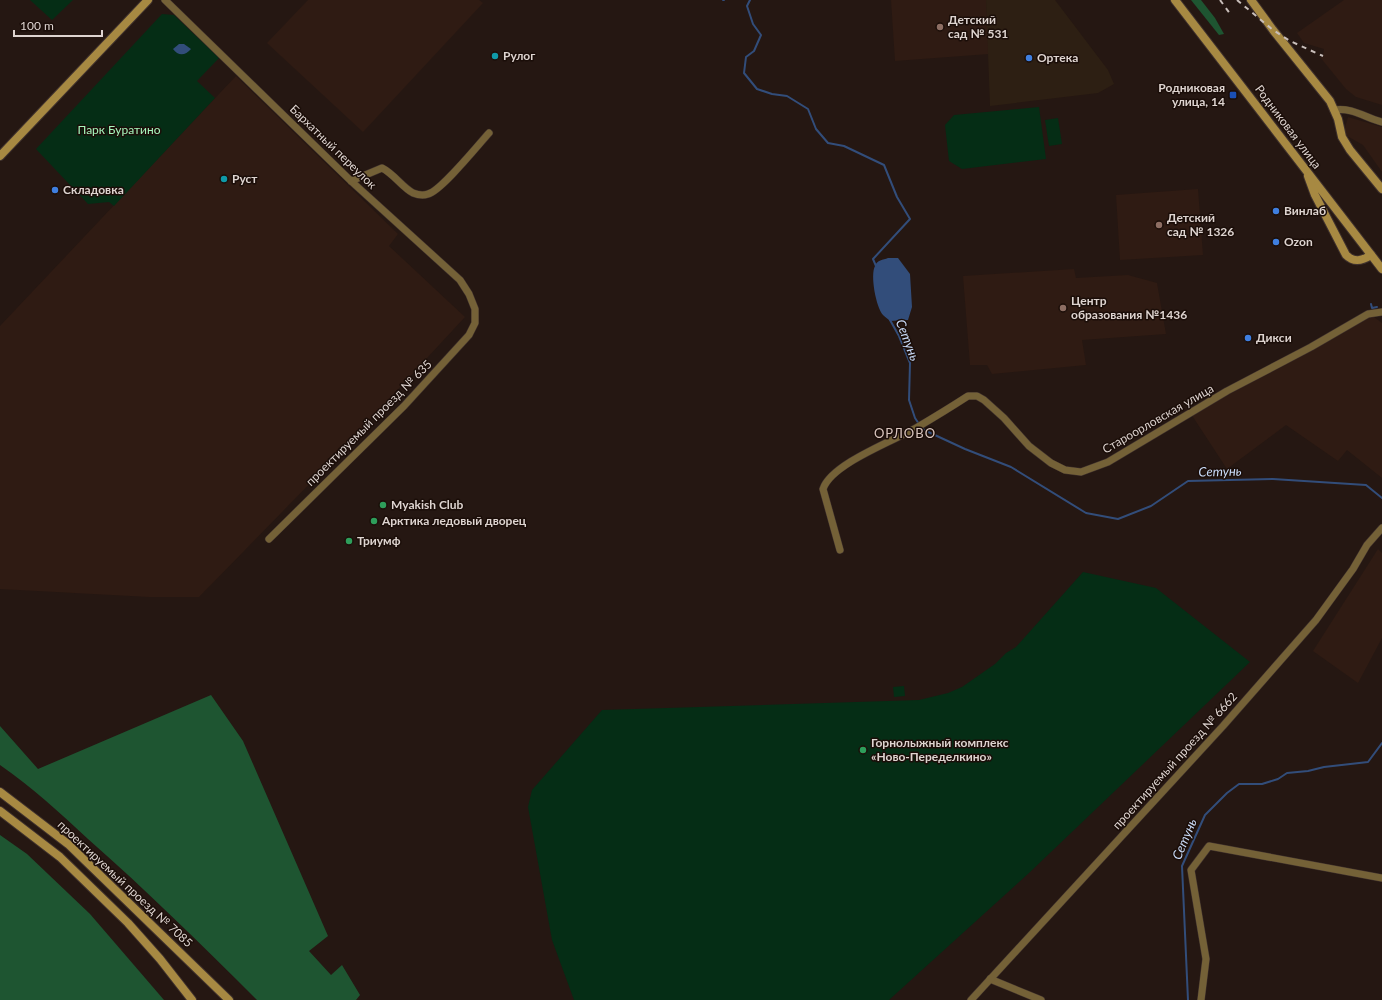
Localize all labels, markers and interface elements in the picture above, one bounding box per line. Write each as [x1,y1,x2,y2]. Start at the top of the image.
scale bar [14,12,102,38]
place label: Детский сад № 531 [948,12,1008,41]
text: 100 m [20,18,54,33]
marker: Детский сад № 531 [935,22,945,32]
place label: Рулог [503,48,535,63]
place label: Ортека [1037,50,1078,65]
marker: Рулог [490,51,500,61]
marker: Ортека [1024,53,1034,63]
place label: Родниковая улица, 14 [1158,80,1225,109]
street label: Родниковая улица [1252,82,1325,172]
marker: Родниковая улица, 14 [1228,90,1238,100]
street label: Бархатный переулок [287,101,380,192]
park label: Парк Буратино [77,122,161,137]
place label: Руст [232,171,258,186]
marker: Руст [219,174,229,184]
place label: Складовка [63,182,124,197]
marker: Складовка [50,185,60,195]
place label: Винлаб [1284,203,1326,218]
marker: Винлаб [1271,206,1281,216]
place label: Детский сад № 1326 [1167,210,1234,239]
marker: Детский сад № 1326 [1154,220,1164,230]
place label: Ozon [1284,234,1313,249]
marker: Ozon [1271,237,1281,247]
place label: Центр образования №1436 [1071,293,1187,322]
marker: Центр образования №1436 [1058,303,1068,313]
water label: Сетунь [893,317,923,363]
place label: Дикси [1256,330,1292,345]
marker: Дикси [1243,333,1253,343]
street label: проектируемый проезд № 635 [302,356,435,489]
street label: Староорловская улица [1099,381,1216,457]
district label: ОРЛОВО [874,425,936,441]
water label: Сетунь [1198,463,1242,479]
place label: Myakish Club [391,497,464,512]
marker: Myakish Club [378,500,388,510]
place label: Арктика ледовый дворец [381,513,527,528]
marker: Арктика ледовый дворец [369,516,379,526]
place label: Триумф [357,533,401,548]
marker: Триумф [344,536,354,546]
street label: проектируемый проезд № 6662 [1109,689,1240,832]
place label: Горнолыжный комплекс «Ново-Переделкино» [871,735,1009,764]
marker: Горнолыжный комплекс «Ново-Переделкино» [858,745,868,755]
water label: Сетунь [1168,816,1200,862]
street label: проектируемый проезд № 7085 [55,817,196,950]

